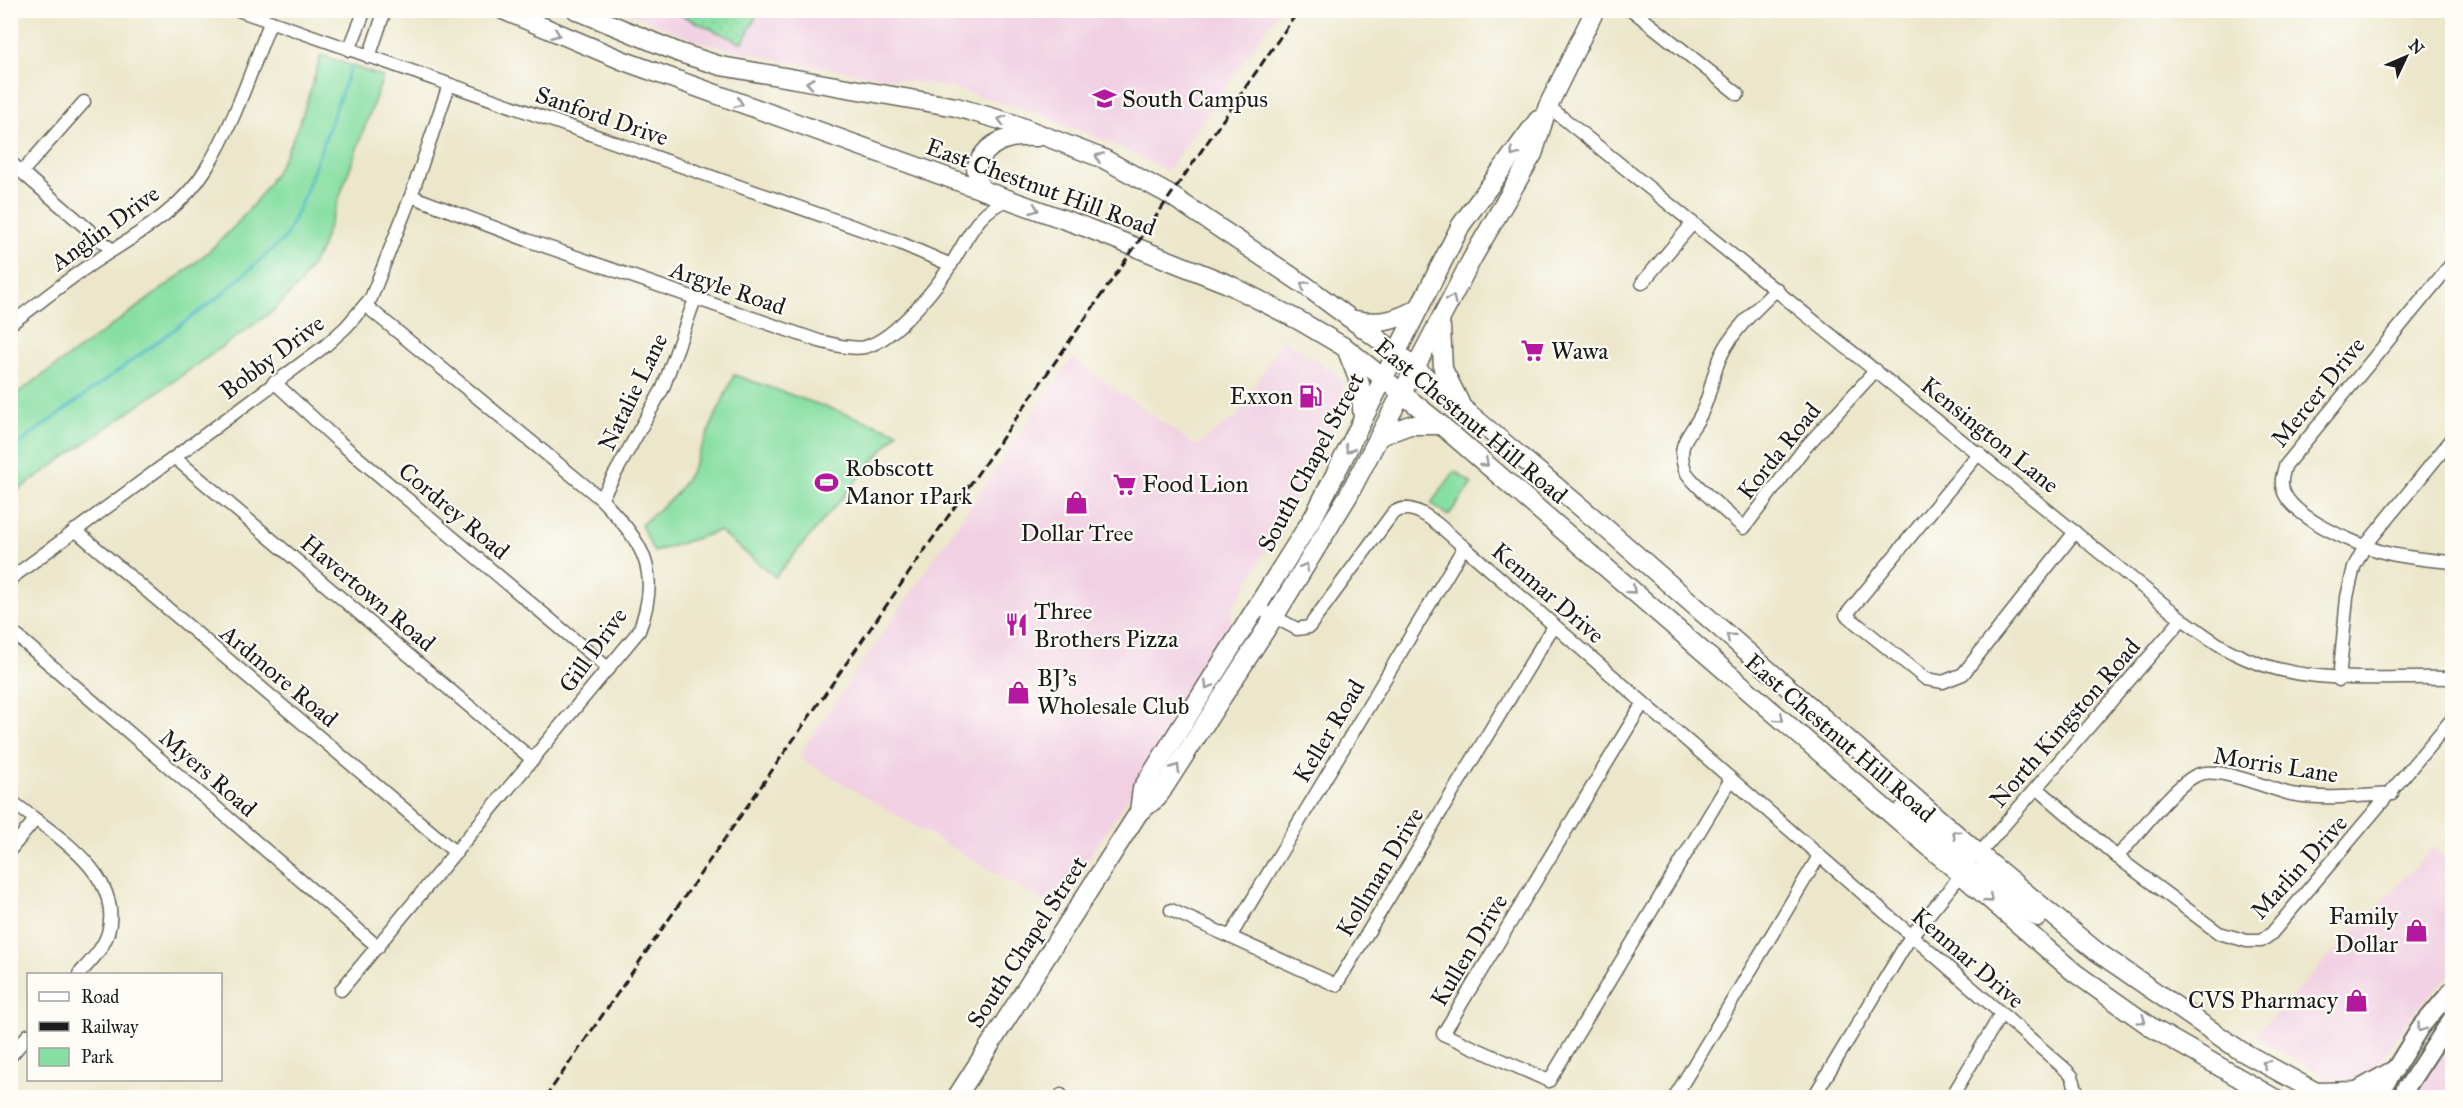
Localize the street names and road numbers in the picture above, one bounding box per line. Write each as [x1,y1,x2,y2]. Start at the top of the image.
street label: Sanford Drive [532,79,672,153]
street label: East Chestnut Hill Road [922,131,1160,243]
street label: Anglin Drive [44,179,165,278]
street label: Argyle Road [665,254,790,322]
street label: Bobby Drive [214,308,330,406]
street label: Natalie Lane [592,328,674,456]
street label: Mercer Drive [2264,331,2372,453]
street label: East Chestnut Hill Road [1368,332,1574,510]
street label: South Chapel Street [1251,367,1371,557]
street label: Kensington Lane [1915,370,2065,500]
street label: Korda Road [1731,396,1827,506]
street label: Cordrey Road [392,456,516,566]
street label: Havertown Road [295,528,441,658]
street label: Kenmar Drive [1485,536,1611,650]
street label: Gill Drive [552,602,634,698]
street label: Ardmore Road [213,617,344,734]
street label: North Kingston Road [1983,632,2147,814]
street label: East Chestnut Hill Road [1739,647,1941,829]
street label: Keller Road [1287,674,1371,788]
street label: Myers Road [153,723,263,823]
street label: Morris Lane [2211,740,2341,790]
street label: Kollman Drive [1330,802,1430,942]
street label: Marlin Drive [2244,808,2354,926]
street label: South Chapel Street [960,850,1094,1034]
street label: Kullen Drive [1424,888,1514,1012]
street label: Kenmar Drive [1905,901,2031,1015]

